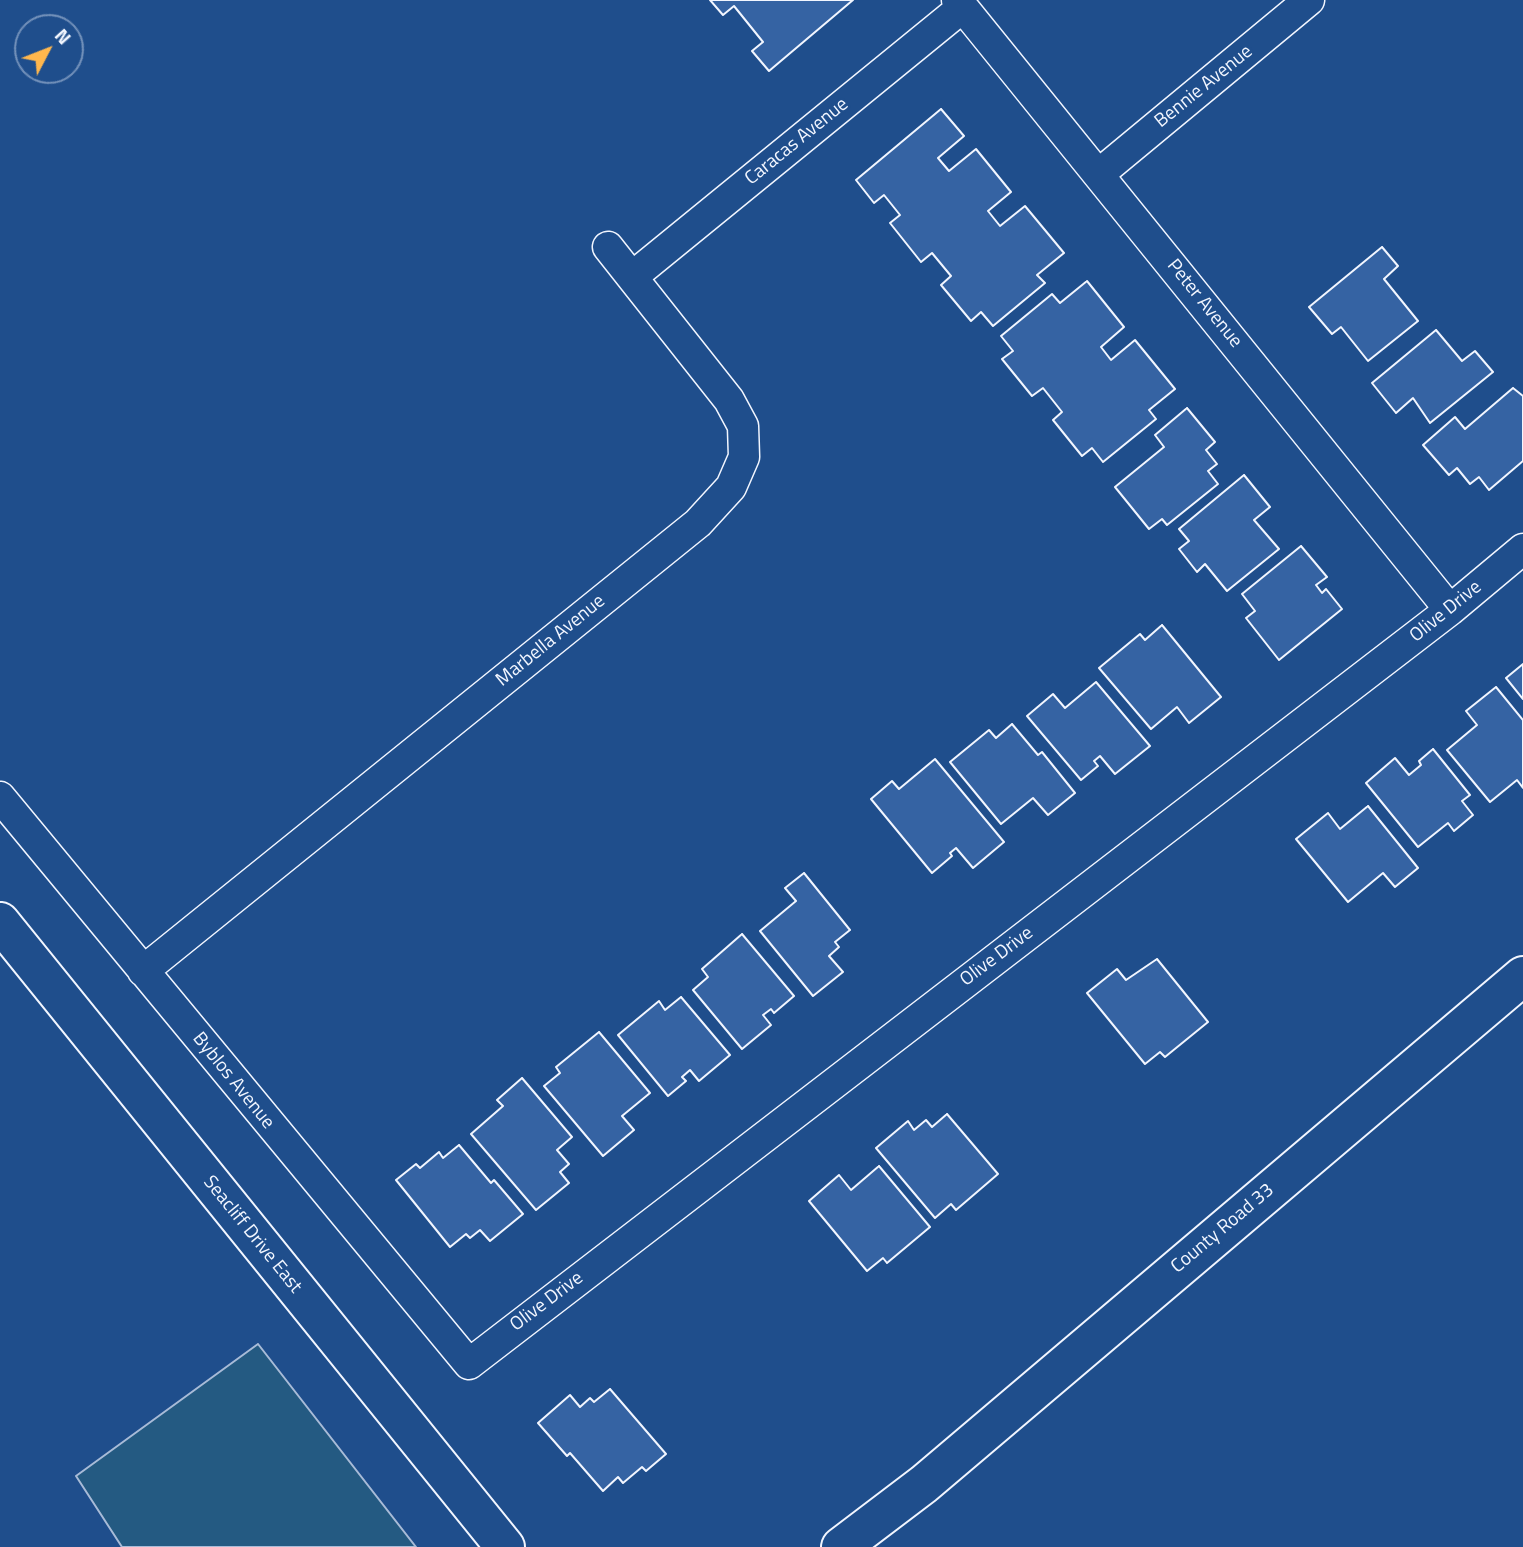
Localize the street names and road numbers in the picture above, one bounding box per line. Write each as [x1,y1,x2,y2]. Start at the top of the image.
street label: Bennie Avenue [1151,41,1257,133]
street label: Caracas Avenue [741,93,853,191]
street label: Peter Avenue [1161,255,1247,353]
street label: Olive Drive [1406,576,1486,648]
street label: Marbella Avenue [492,590,610,692]
street label: Olive Drive [956,922,1038,992]
street label: Byblos Avenue [187,1028,279,1134]
street label: Seacliff Drive East [198,1172,306,1298]
street label: County Road 33 [1167,1179,1279,1279]
street label: Olive Drive [506,1267,588,1337]

